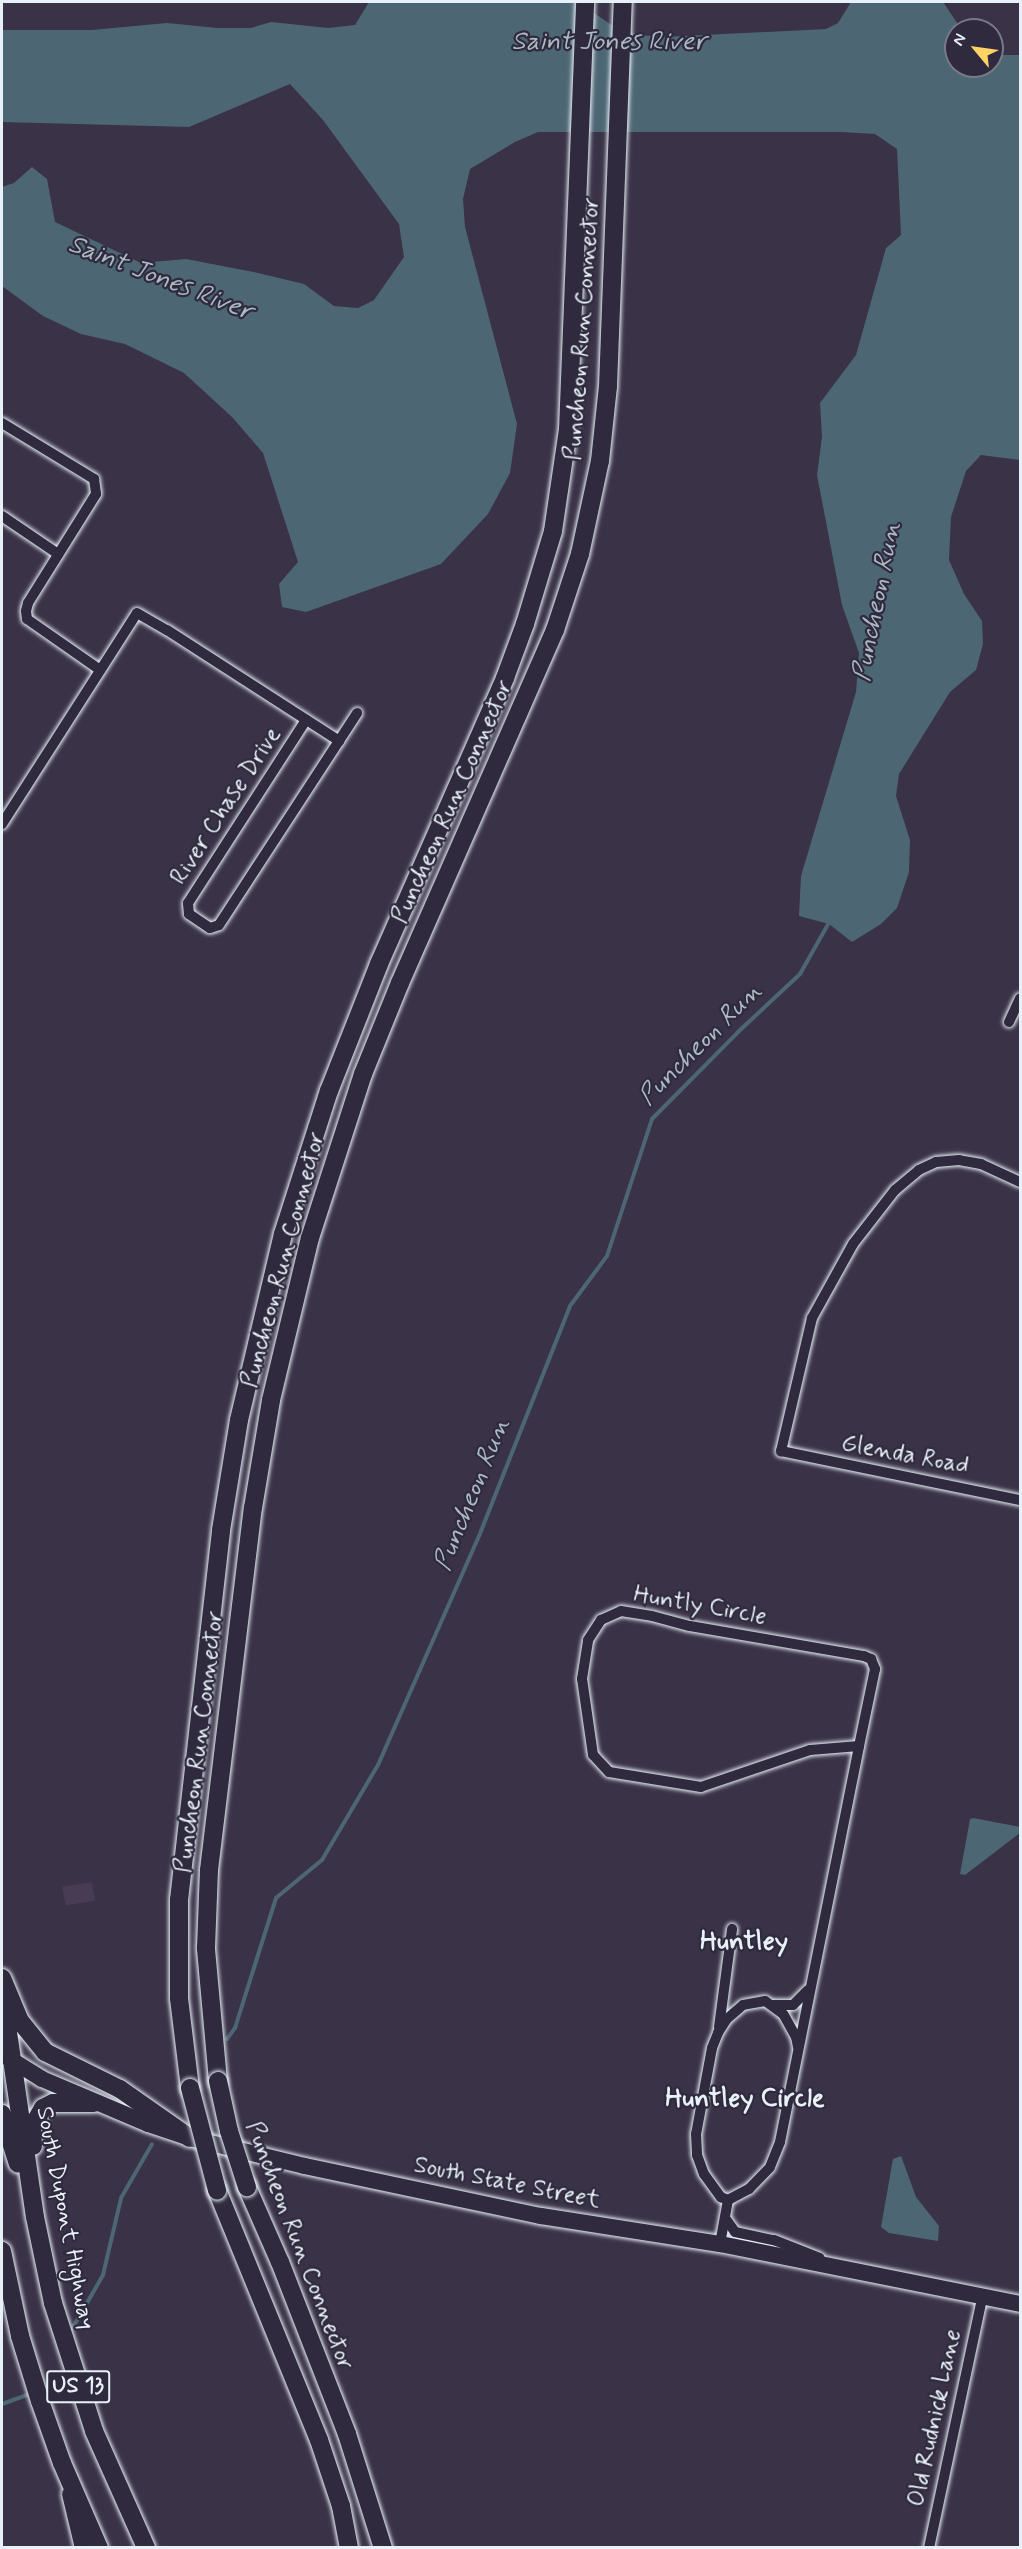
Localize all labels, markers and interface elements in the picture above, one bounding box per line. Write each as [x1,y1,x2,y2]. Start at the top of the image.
north arrow [944,18,1004,78]
water label: Saint Jones River [512,27,706,59]
text: N [948,30,971,50]
street label: Puncheon Run Connector [560,200,606,458]
water label: Saint Jones River [64,230,256,328]
water label: Puncheon Run [848,524,908,680]
street label: Puncheon Run Connector [388,679,518,925]
street label: River Chase Drive [165,722,287,890]
water label: Puncheon Run [636,980,766,1110]
street label: Puncheon Run Connector [237,1133,331,1387]
water label: Puncheon Run [430,1418,516,1572]
street label: Glenda Road [839,1429,971,1481]
street label: Huntly Circle [631,1580,769,1632]
street label: Puncheon Run Connector [170,1613,230,1871]
district label: Huntley [700,1927,788,1959]
district label: Huntley Circle [665,2084,825,2116]
street label: South Dupont Highway [29,2103,101,2333]
street label: Puncheon Run Connector [240,2121,358,2371]
street label: South State Street [411,2151,603,2215]
street label: Old Rudnick Lane [902,2325,968,2511]
road number: US 13 [45,2368,111,2406]

